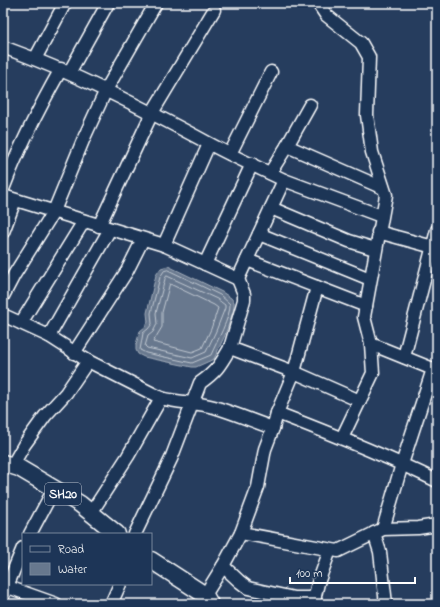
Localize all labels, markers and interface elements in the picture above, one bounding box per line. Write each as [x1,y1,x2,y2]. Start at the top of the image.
road number: SH20 [45,483,81,505]
legend [22,533,152,585]
text: Road [58,541,84,559]
scale bar [290,559,415,585]
text: Water [58,561,87,579]
text: 100 m [296,565,323,583]

